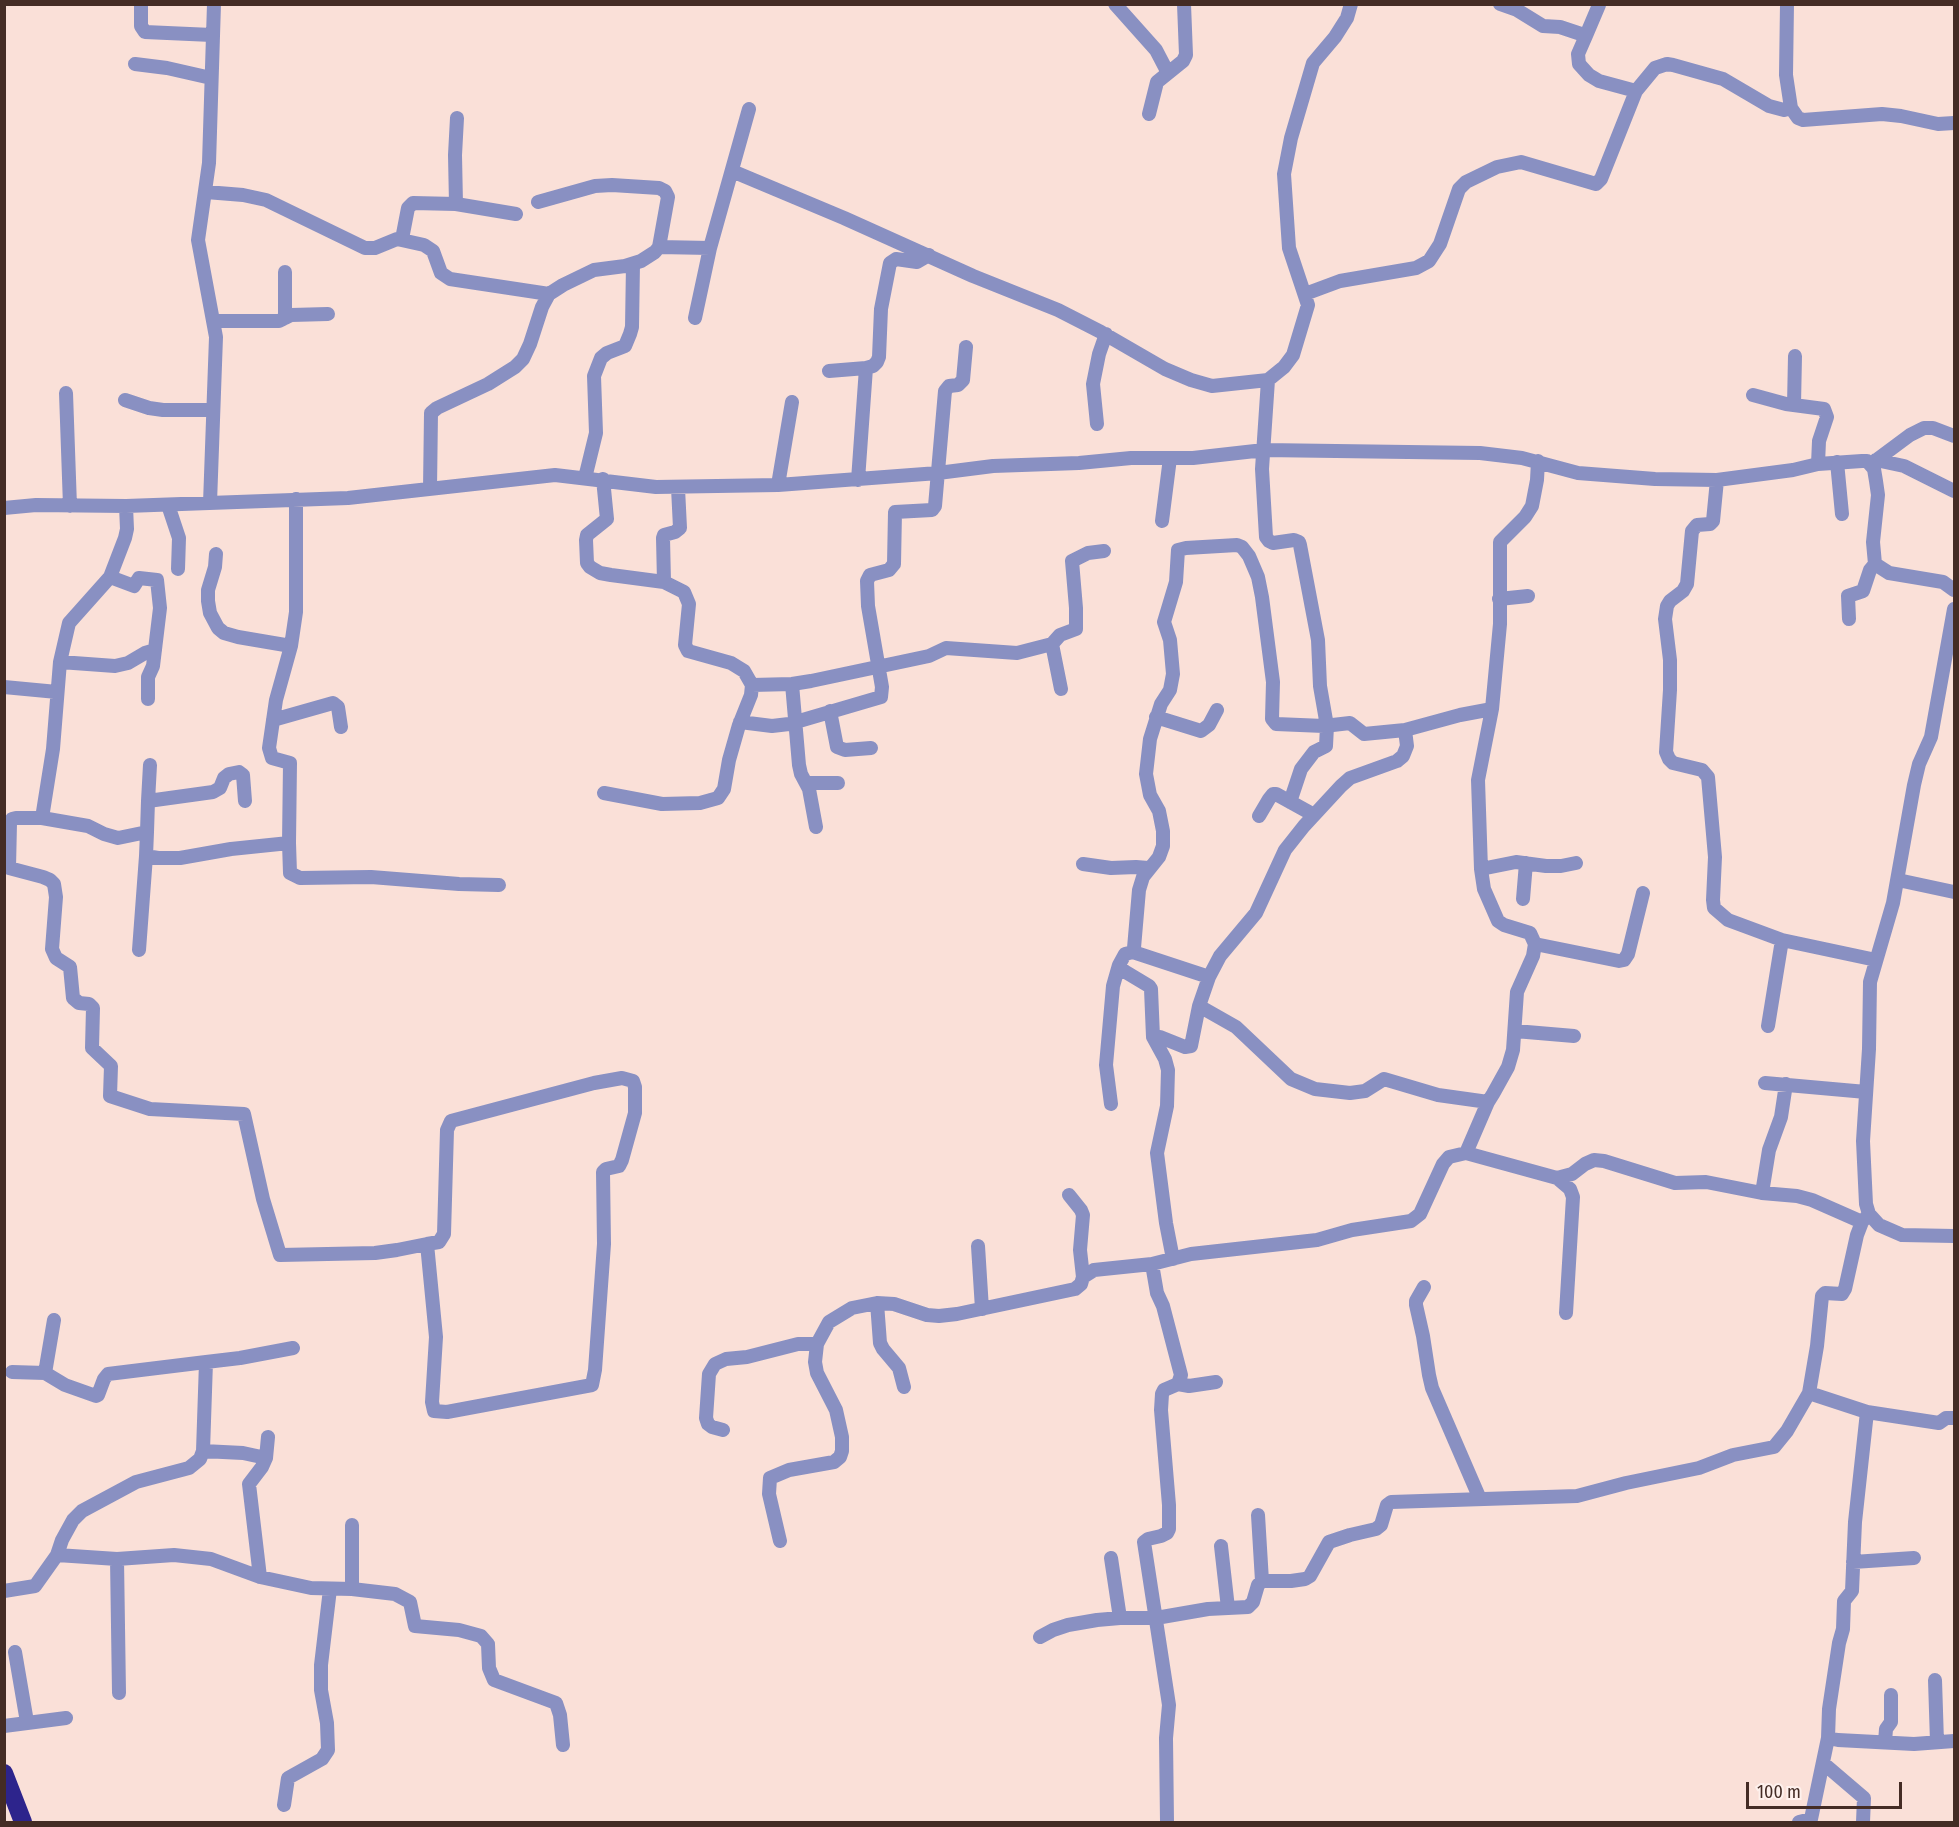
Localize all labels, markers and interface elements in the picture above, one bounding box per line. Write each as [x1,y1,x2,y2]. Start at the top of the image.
scale bar [1749,1770,1905,1808]
text: 100 m [1757,1781,1801,1803]

